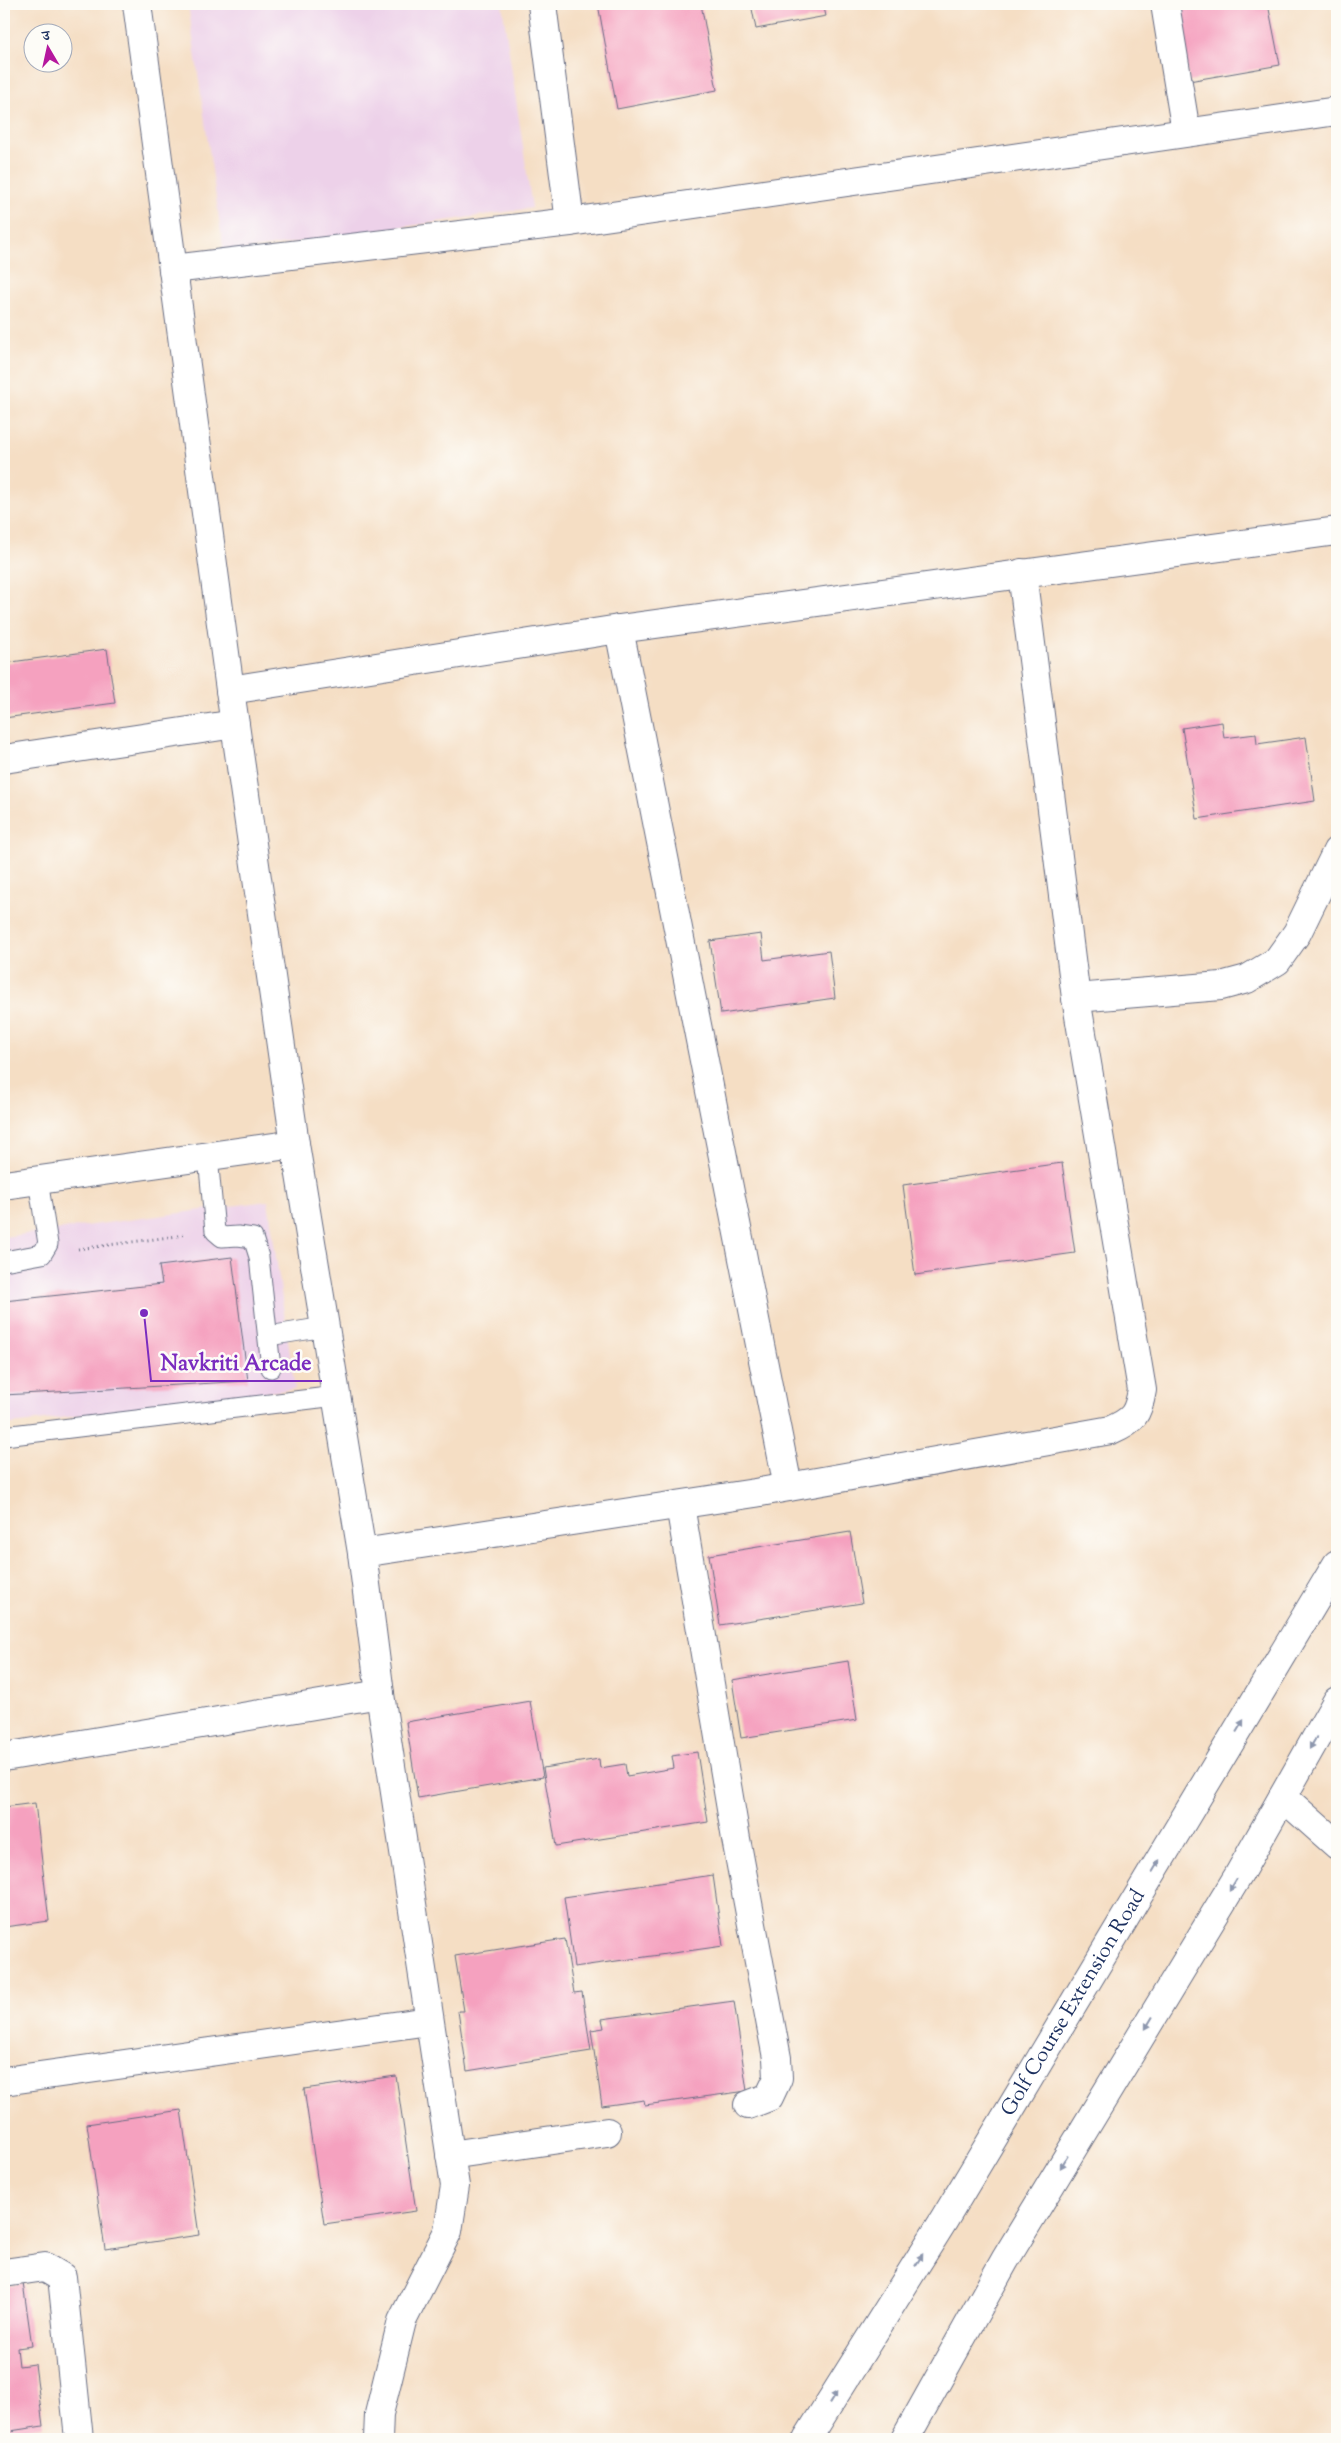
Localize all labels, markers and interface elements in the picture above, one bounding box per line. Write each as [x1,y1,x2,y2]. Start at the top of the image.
north arrow [22,22,72,72]
text: उ [40,27,52,48]
callout: Navkriti Arcade [151,1344,322,1381]
text: Navkriti Arcade [160,1349,312,1381]
one-way arrow [1235,1720,1244,1733]
one-way arrow [1309,1737,1318,1750]
one-way arrow [1152,1859,1161,1872]
one-way arrow [1228,1878,1237,1891]
street label: Golf Course Extension Road [994,1884,1154,2122]
one-way arrow [1144,2017,1153,2030]
one-way arrow [1060,2156,1069,2169]
one-way arrow [914,2253,924,2266]
one-way arrow [829,2391,838,2404]

